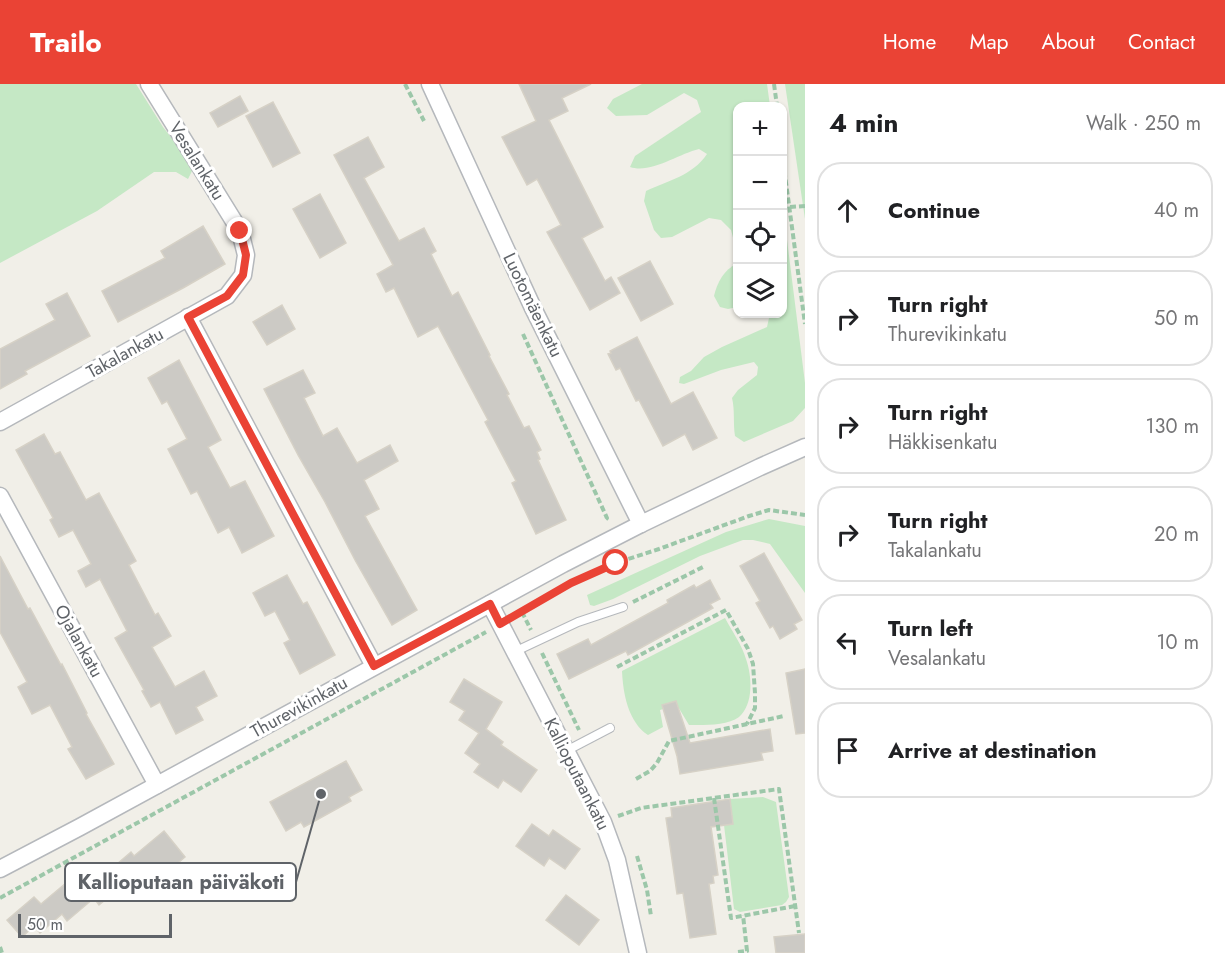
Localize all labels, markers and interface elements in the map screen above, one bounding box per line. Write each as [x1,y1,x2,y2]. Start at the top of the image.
text: Trailo [30,22,102,63]
text: Home [883,27,936,57]
text: Map [969,27,1009,57]
text: About [1042,27,1095,57]
text: Contact [1128,27,1195,57]
map controls [733,102,787,318]
button: + [733,102,787,156]
text: 4 min [829,104,898,142]
text: Walk · 250 m [1086,109,1201,138]
street label: Vesalankatu [163,117,231,205]
button: − [733,156,787,210]
icon: ahead [831,194,864,227]
text: Continue [888,194,980,226]
text: 40 m [1154,196,1199,225]
button: locate [733,210,787,264]
route end [226,217,252,243]
street label: Luotomäenkatu [497,249,569,361]
button: layers [733,264,787,318]
text: Turn right [888,288,988,320]
icon: right [831,302,864,335]
text: 50 m [1154,304,1199,333]
text: Thurevikinkatu [888,320,1007,349]
street label: Takalankatu [82,321,168,385]
text: Turn right [888,396,988,428]
icon: right [831,410,864,443]
text: 130 m [1145,412,1199,441]
text: Häkkisenkatu [888,428,997,457]
text: Turn right [888,504,988,536]
icon: right [831,518,864,551]
text: 20 m [1154,520,1199,549]
text: Takalankatu [888,536,982,565]
route start [602,549,628,575]
street label: Ojalankatu [48,600,110,682]
text: Turn left [888,612,973,644]
icon: left [831,626,864,659]
text: 10 m [1156,628,1199,657]
text: Vesalankatu [888,644,986,673]
street label: Thurevikinkatu [246,670,352,744]
street label: Kallioputaankatu [538,713,616,835]
icon: arrive [831,734,864,767]
text: Arrive at destination [888,734,1097,766]
callout: Kallioputaan päiväkoti [65,863,296,901]
text: Kallioputaan päiväkoti [77,868,285,897]
scale bar [18,911,172,938]
text: 50 m [27,913,63,936]

